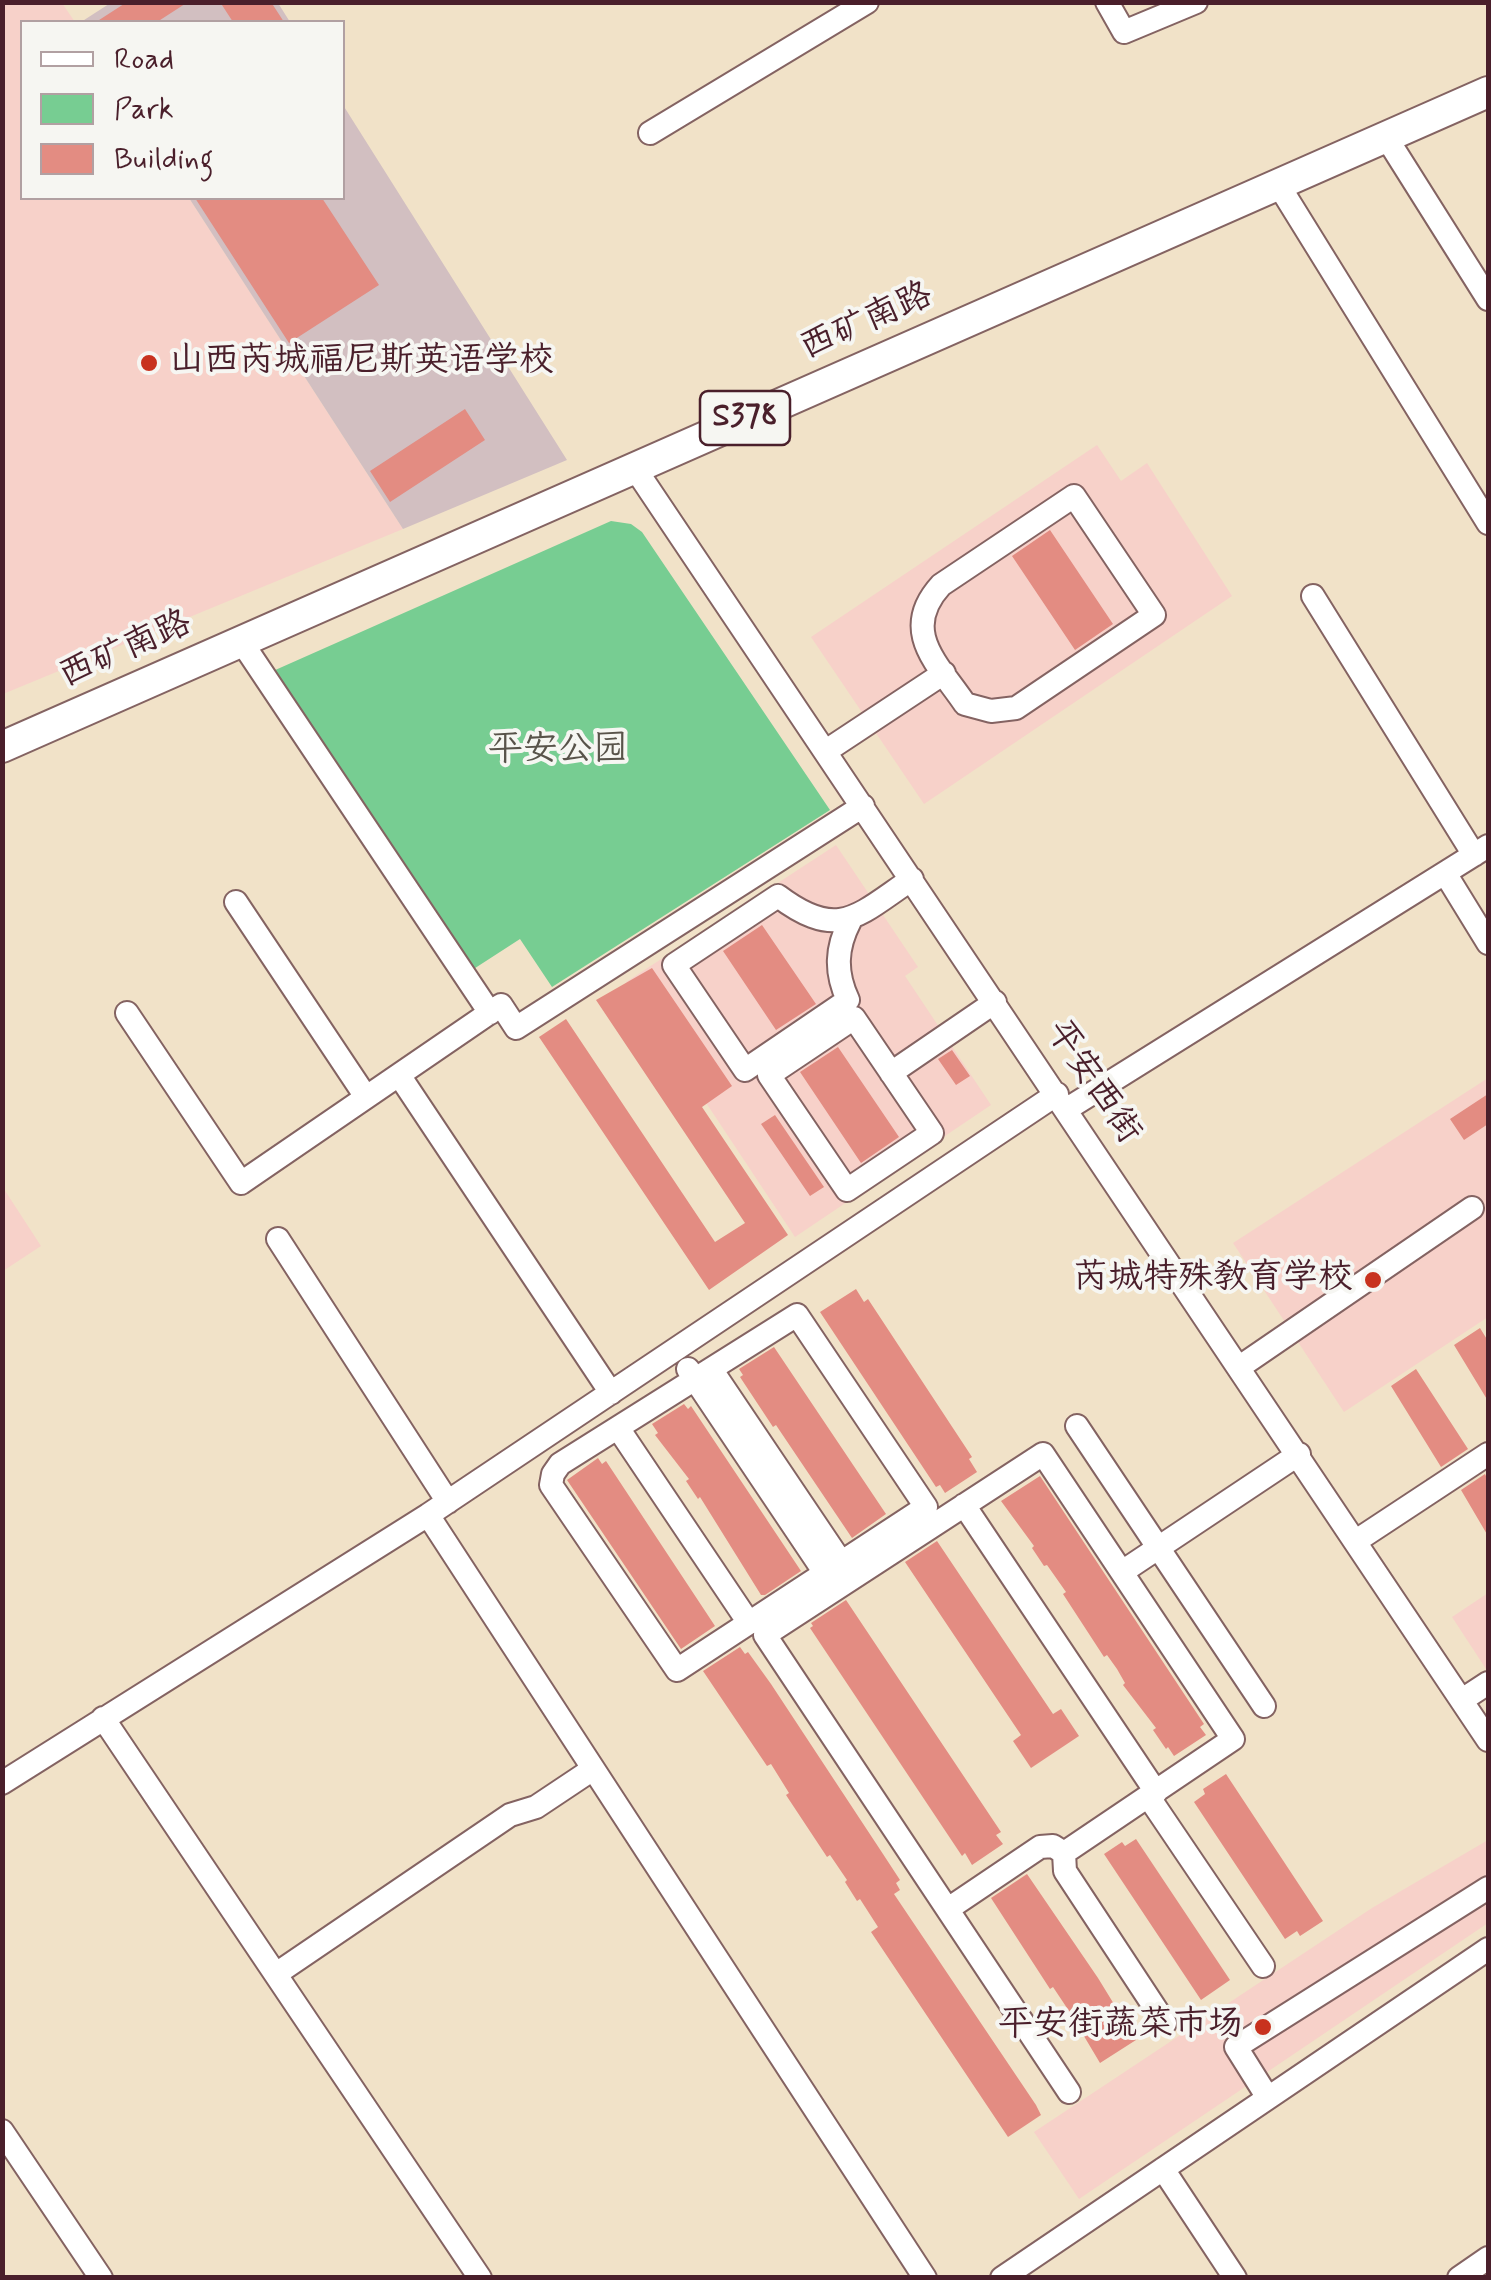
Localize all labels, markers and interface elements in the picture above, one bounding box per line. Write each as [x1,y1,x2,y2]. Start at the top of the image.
legend [20,20,345,200]
text: Road [114,40,174,79]
text: Park [114,90,174,129]
text: Building [114,140,213,179]
street label: 西矿南路 [795,275,939,371]
place label: 山西芮城福尼斯英语学校 [169,342,554,384]
marker: 山西芮城福尼斯英语学校 [138,352,160,374]
road number: S378 [700,391,790,445]
street label: 西矿南路 [54,603,198,699]
park label: 平安公园 [488,731,628,773]
street label: 平安西街 [1035,1013,1149,1153]
place label: 芮城特殊教育学校 [1073,1259,1353,1301]
marker: 芮城特殊教育学校 [1362,1269,1384,1291]
place label: 平安街蔬菜市场 [998,2006,1243,2048]
marker: 平安街蔬菜市场 [1252,2016,1274,2038]

